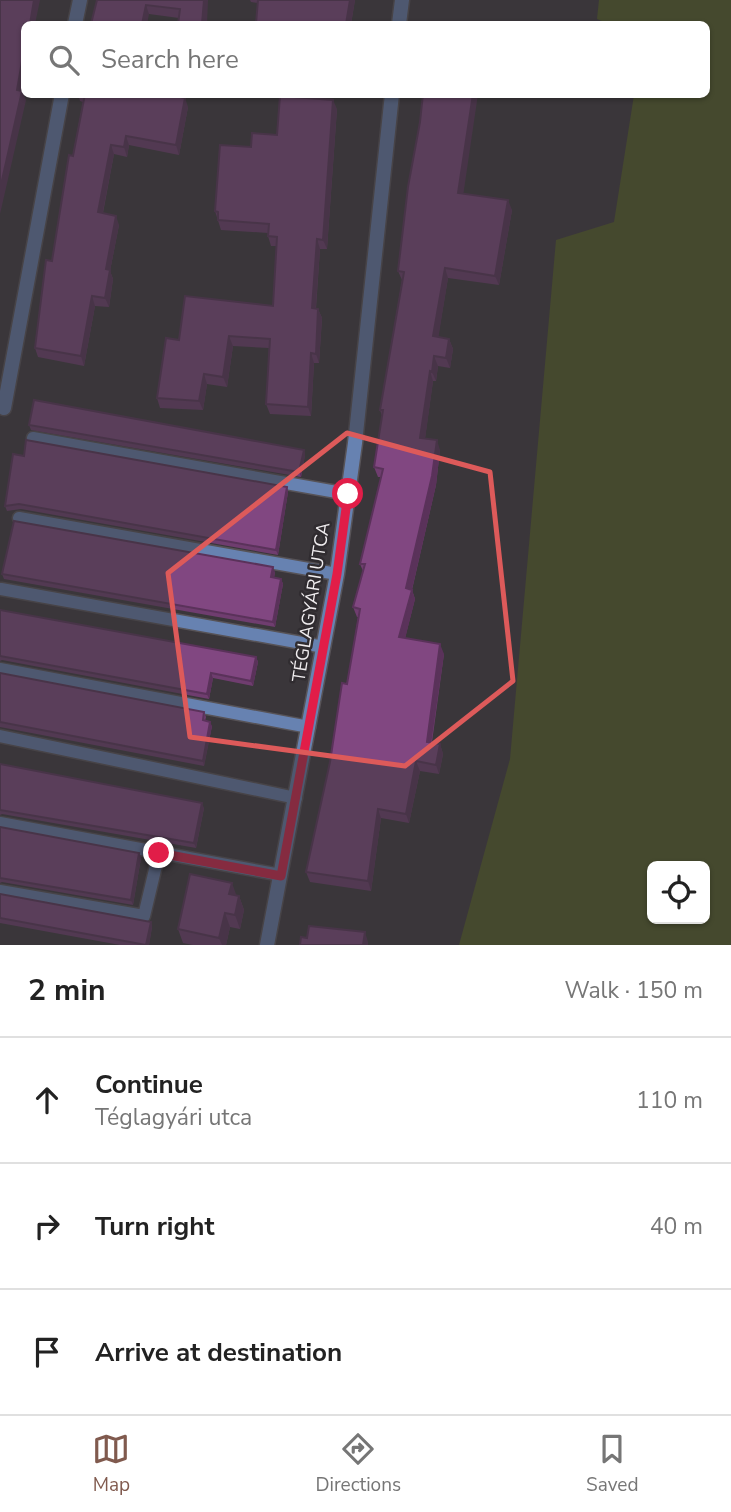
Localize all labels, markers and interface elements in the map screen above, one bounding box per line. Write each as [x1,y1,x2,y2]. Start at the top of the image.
search box [21,21,710,98]
icon: search [45,41,83,79]
text: Search here [101,42,239,77]
route start [332,478,363,509]
street label: TÉGLAGYÁRI UTCA [287,520,335,684]
route end [143,837,174,868]
map controls [647,861,710,924]
button: locate [647,861,710,924]
text: 2 min [28,970,106,1011]
text: Walk · 150 m [564,975,703,1006]
text: Continue [95,1067,203,1102]
icon: ahead [28,1081,66,1119]
text: 110 m [636,1085,703,1116]
text: Téglagyári utca [95,1102,252,1133]
icon: right [28,1207,66,1245]
text: Turn right [95,1209,214,1244]
text: 40 m [650,1211,703,1242]
icon: arrive [28,1333,66,1371]
text: Arrive at destination [95,1335,342,1370]
tab: Map [92,1430,130,1498]
tab: Directions [315,1430,401,1498]
tab: Saved [586,1430,639,1498]

